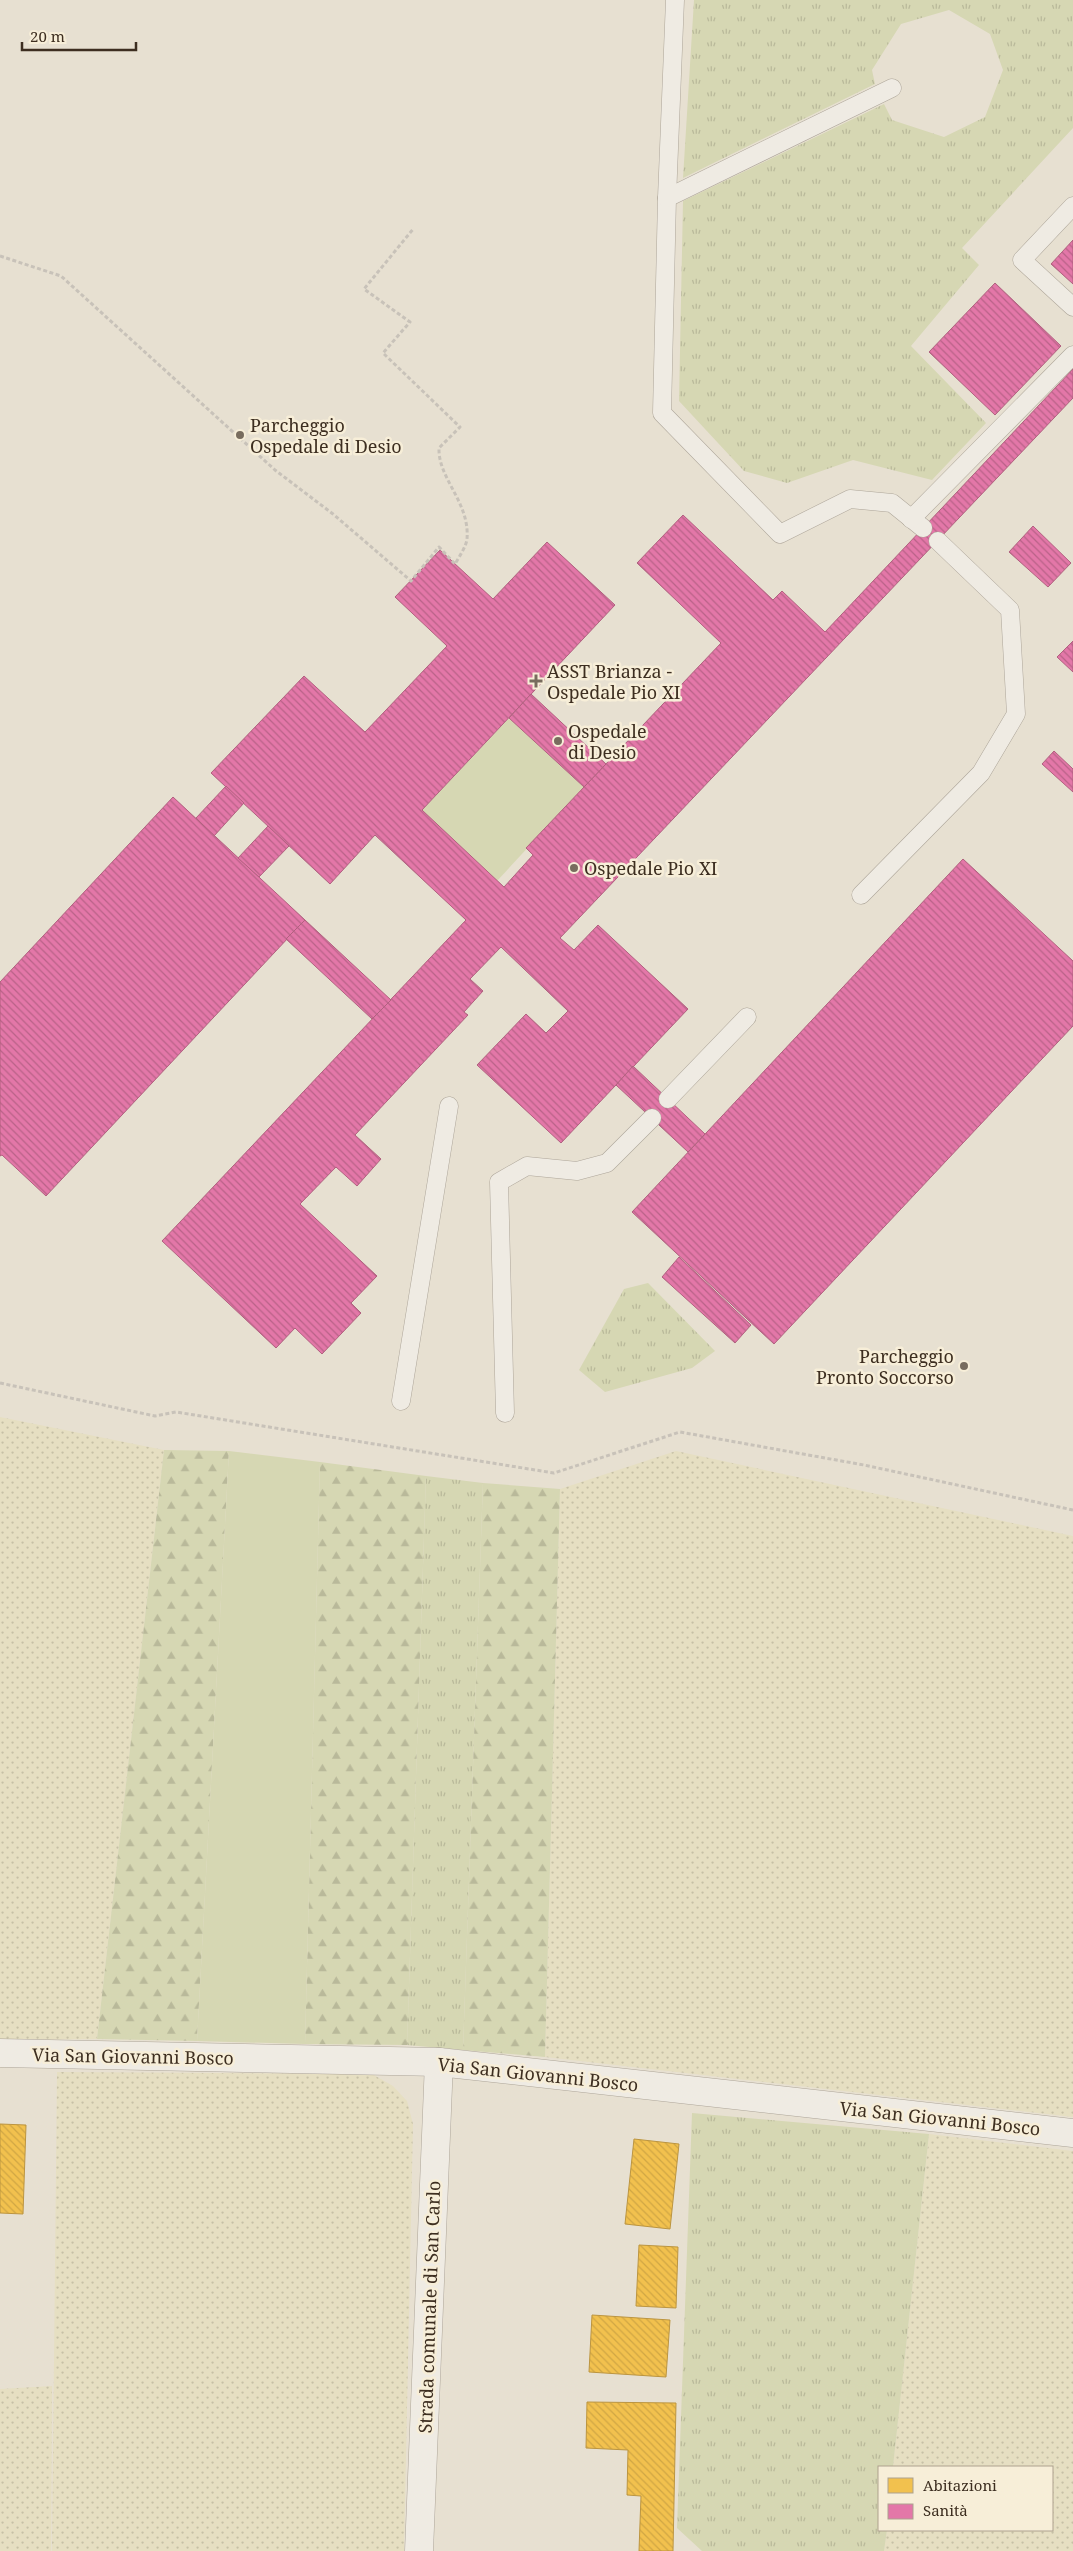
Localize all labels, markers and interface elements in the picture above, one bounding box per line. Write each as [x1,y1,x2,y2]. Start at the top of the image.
scale bar [22,20,136,52]
text: 20 m [30,26,65,46]
place label: Parcheggio Ospedale di Desio [250,413,402,458]
marker: Parcheggio Ospedale di Desio [234,429,246,441]
place label: ASST Brianza - Ospedale Pio XI [547,659,680,704]
marker: ASST Brianza - Ospedale Pio XI [529,674,543,688]
place label: Ospedale di Desio [568,719,647,764]
marker: Ospedale di Desio [552,735,564,747]
place label: Ospedale Pio XI [584,856,717,880]
marker: Ospedale Pio XI [568,862,580,874]
place label: Parcheggio Pronto Soccorso [816,1344,954,1389]
marker: Parcheggio Pronto Soccorso [958,1360,970,1372]
street label: Via San Giovanni Bosco [32,2042,234,2070]
street label: Via San Giovanni Bosco [436,2052,640,2096]
street label: Via San Giovanni Bosco [838,2096,1042,2140]
street label: Strada comunale di San Carlo [413,2180,445,2434]
legend [878,2466,1053,2531]
text: Abitazioni [923,2475,997,2495]
text: Sanità [923,2500,968,2520]

